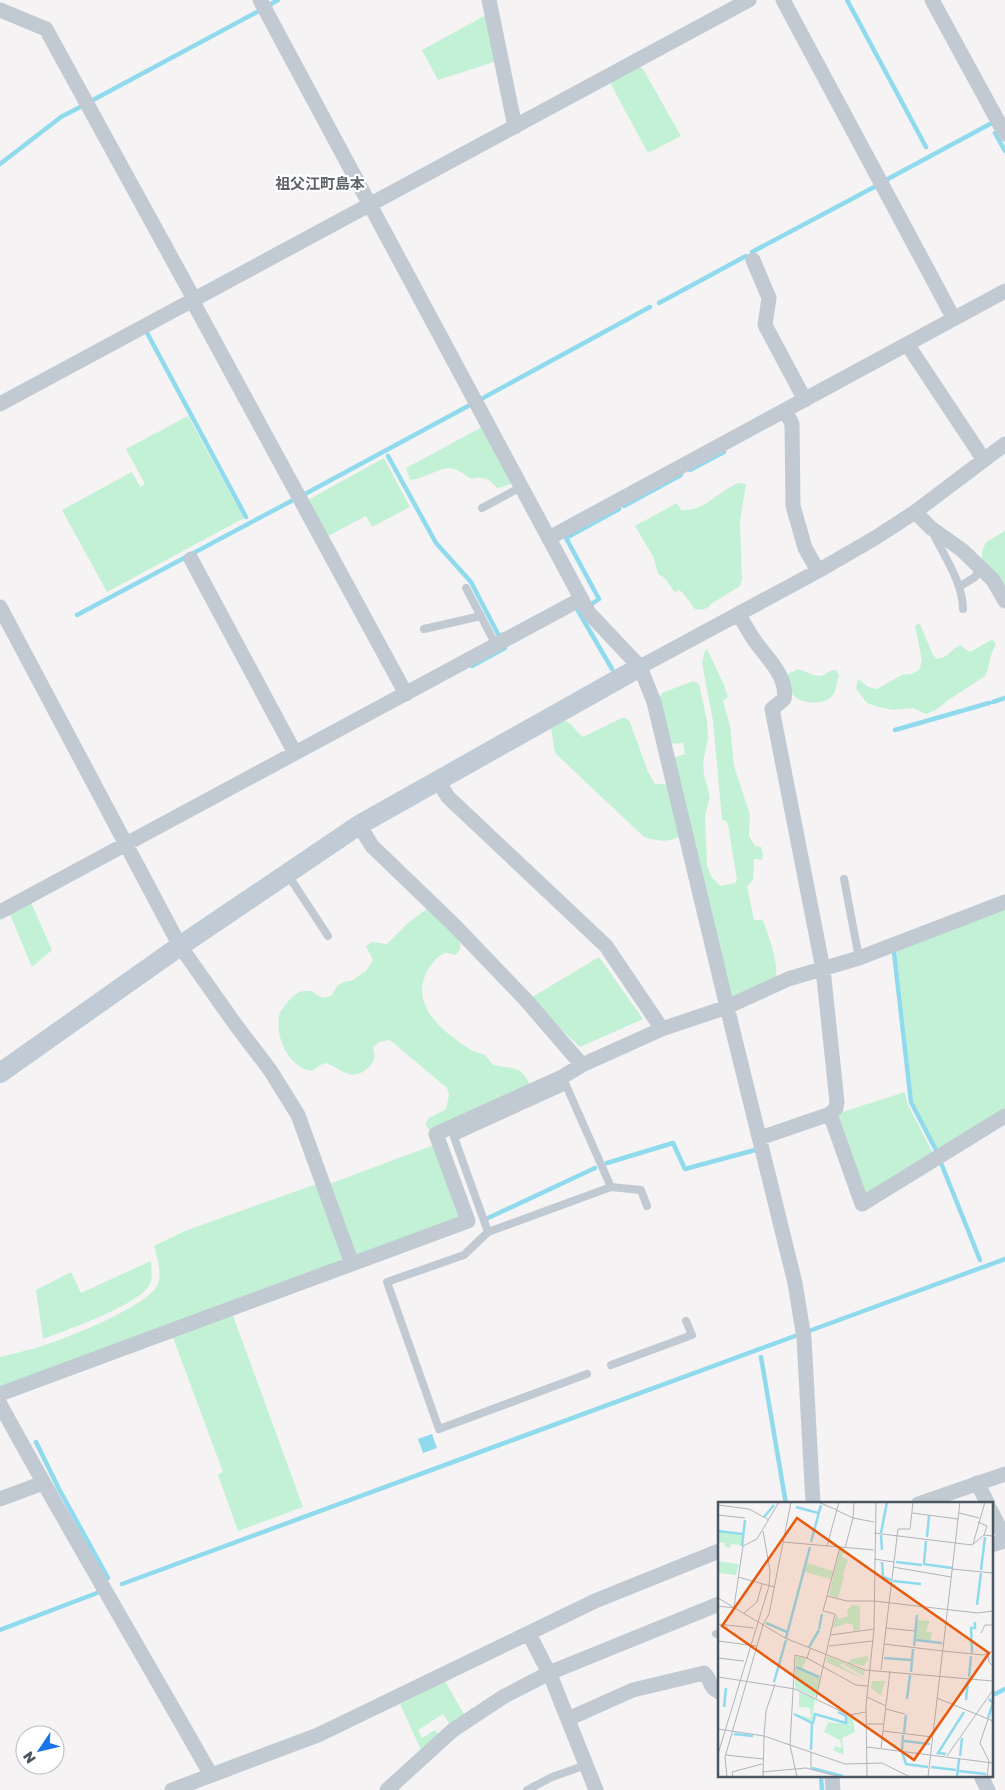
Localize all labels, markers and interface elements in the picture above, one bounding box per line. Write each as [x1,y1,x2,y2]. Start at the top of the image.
district label: 祖父江町島本 [275,174,365,192]
inset map [718,1502,992,1778]
north arrow [15,1725,65,1775]
text: N [19,1749,39,1767]

